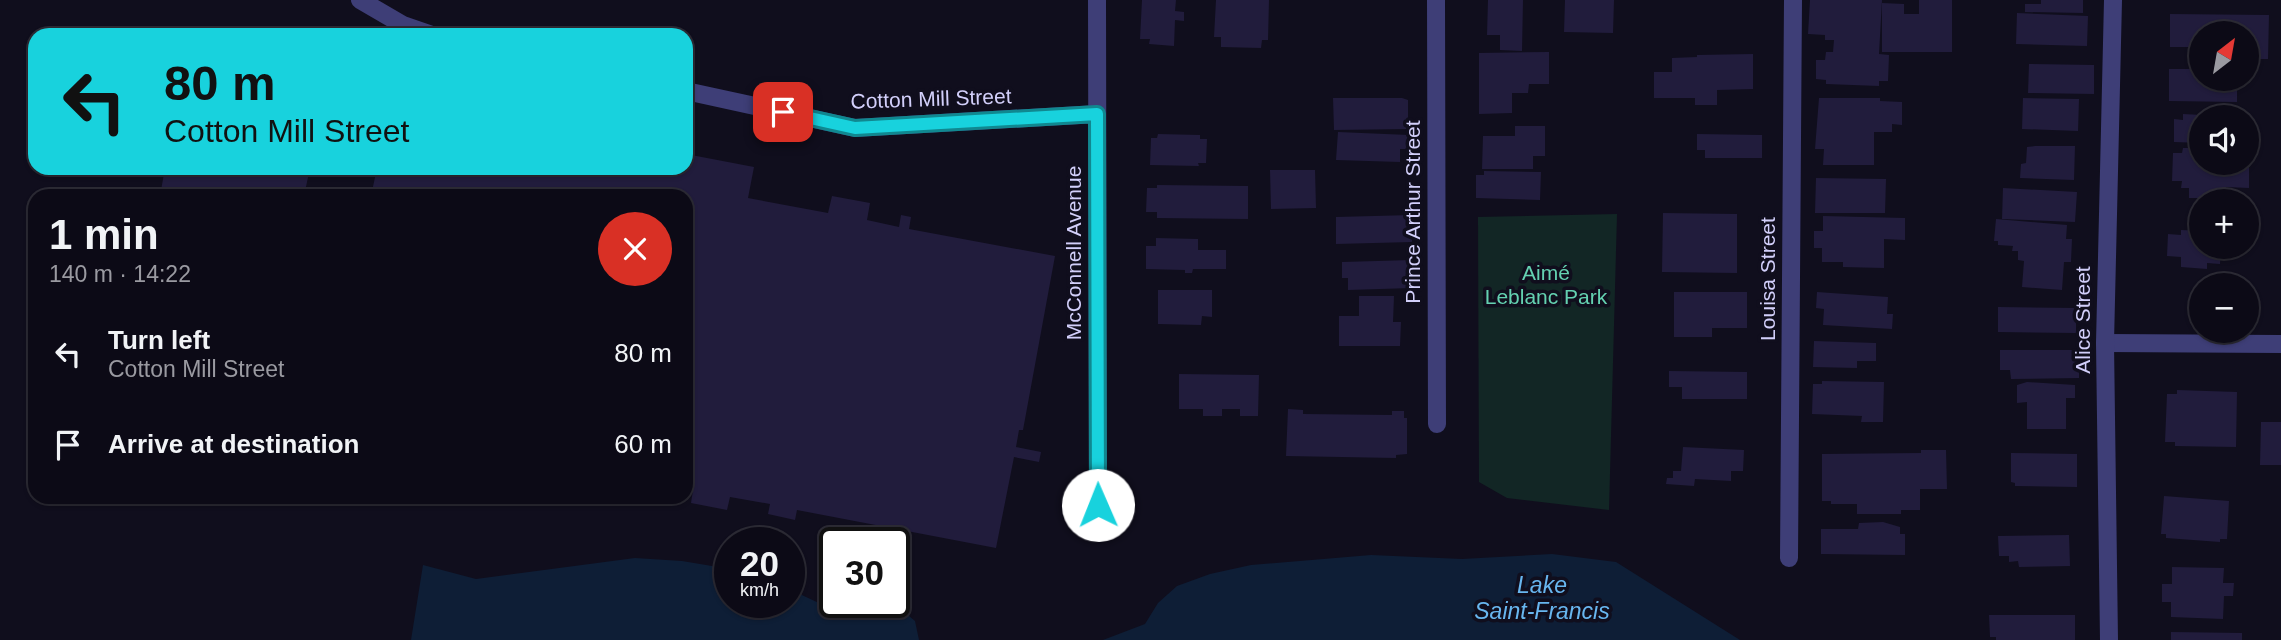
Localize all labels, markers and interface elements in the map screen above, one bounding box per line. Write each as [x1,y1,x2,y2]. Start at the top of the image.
north arrow [2189,21,2259,91]
map controls [2189,21,2259,343]
icon: left [49,56,140,147]
text: 80 m [164,56,276,110]
pin [753,82,813,142]
street label: Cotton Mill Street [850,84,1012,113]
icon: arrive [764,93,802,131]
button: sound [2189,105,2259,175]
text: Cotton Mill Street [164,113,409,149]
street label: Prince Arthur Street [1401,120,1424,304]
street label: McConnell Avenue [1062,166,1085,340]
button: + [2189,189,2259,259]
text: 1 min [49,211,159,258]
button: close [598,212,672,286]
street label: Louisa Street [1756,217,1779,341]
text: 140 m · 14:22 [49,261,191,287]
park label: Aimé Leblanc Park [1485,261,1608,308]
street label: Alice Street [2071,266,2094,374]
button: − [2189,273,2259,343]
text: Turn left [108,325,210,355]
icon: left [49,335,87,373]
text: 80 m [614,338,672,368]
text: Cotton Mill Street [108,356,284,382]
icon: arrive [49,426,87,464]
text: Arrive at destination [108,429,359,459]
text: 60 m [614,429,672,459]
position arrow [1061,468,1135,542]
speed limit sign: 30 [819,527,910,618]
text: 20 [740,544,779,583]
water label: Lake Saint-Francis [1474,572,1610,624]
text: km/h [740,580,779,600]

